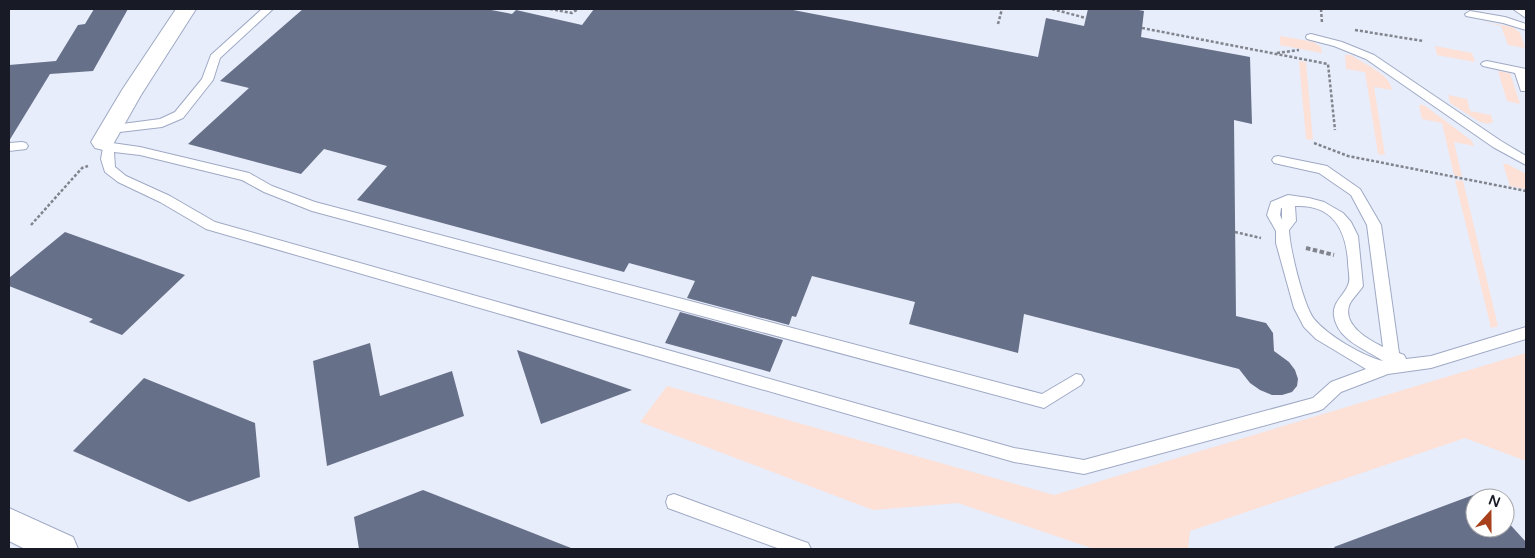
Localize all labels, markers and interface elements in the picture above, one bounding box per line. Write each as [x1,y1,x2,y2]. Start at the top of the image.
north arrow [1465,488,1515,538]
text: N [1486,491,1503,511]

